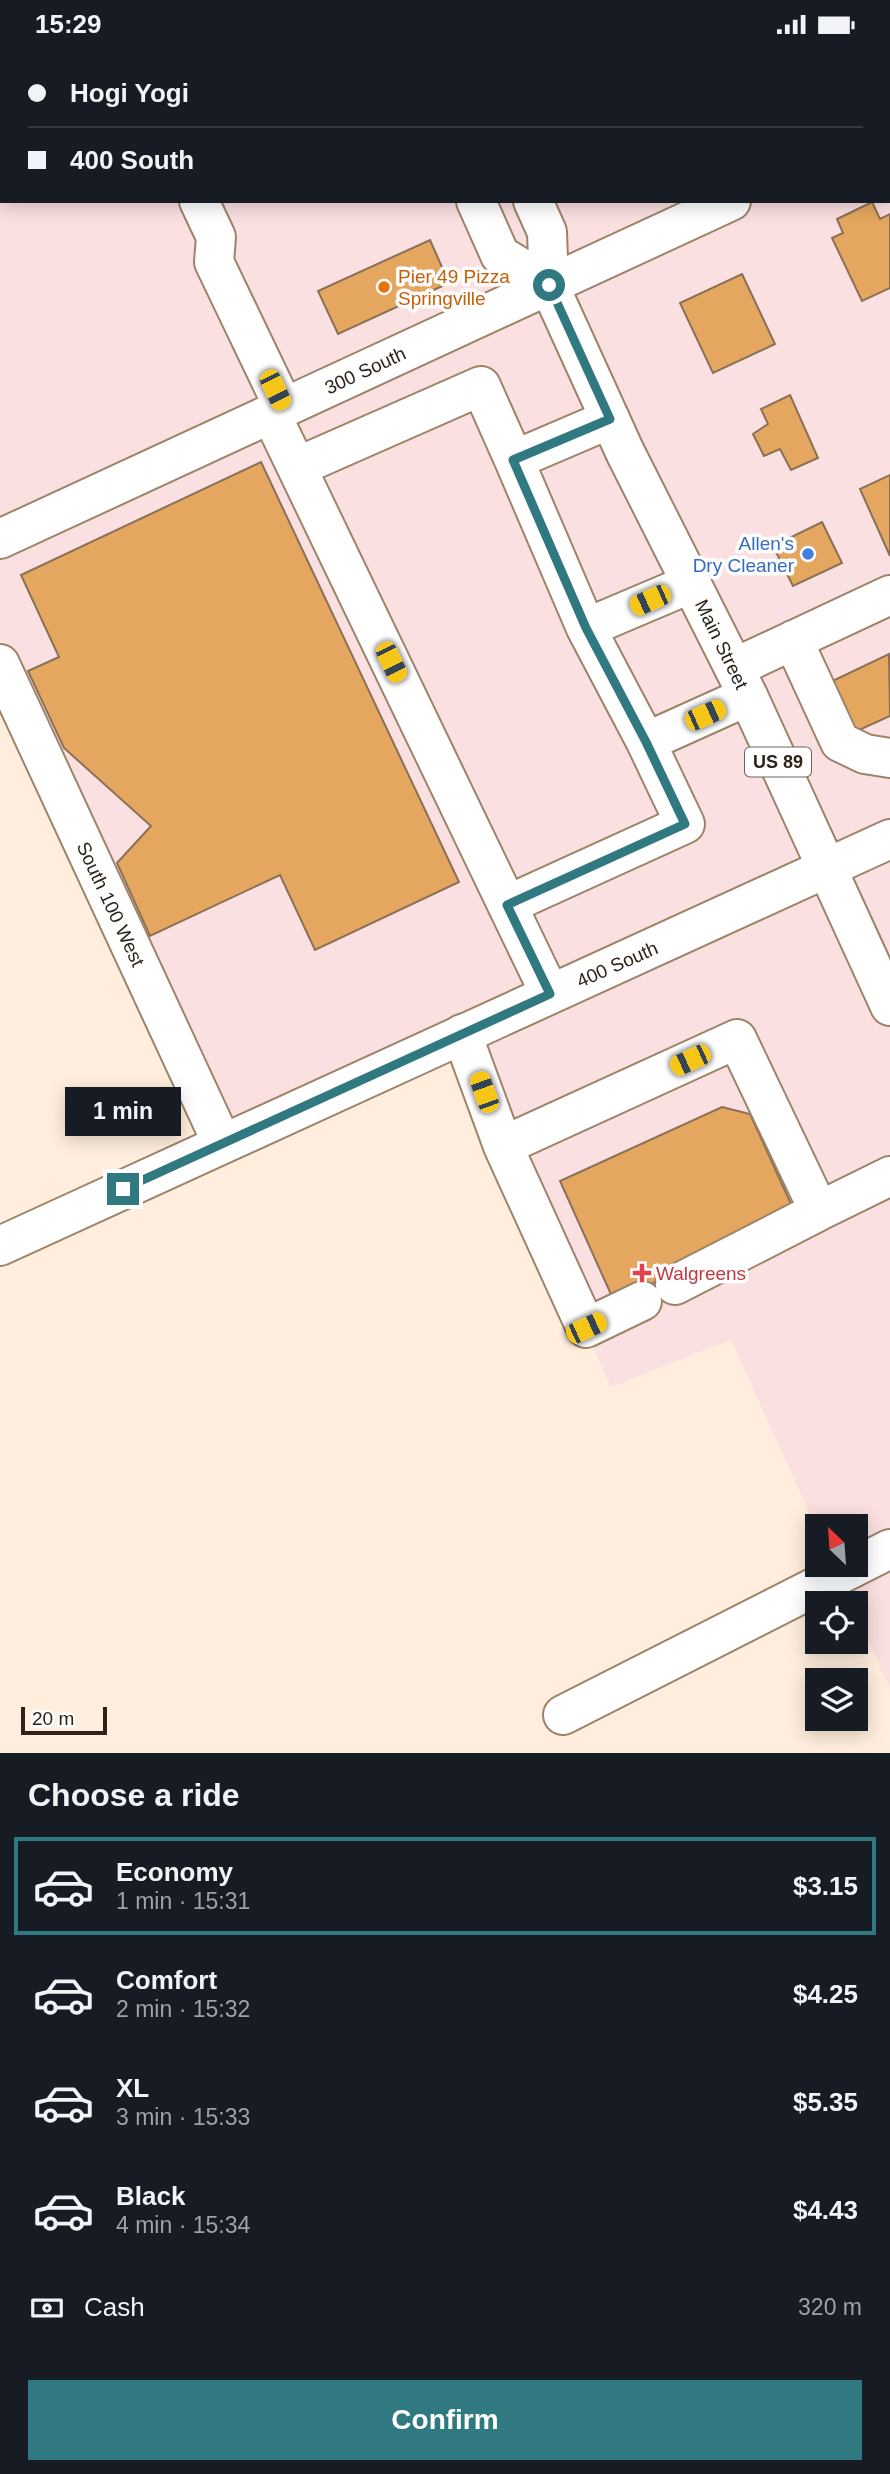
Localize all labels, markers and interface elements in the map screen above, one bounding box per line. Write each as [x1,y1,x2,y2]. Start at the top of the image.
text: 15:29 [35,9,102,39]
text: Hogi Yogi [70,78,189,108]
text: 400 South [70,145,194,175]
place label: Pier 49 Pizza Springville [398,266,510,309]
route start [533,269,565,301]
marker: Pier 49 Pizza Springville [376,279,392,295]
street label: 300 South [322,343,409,398]
car [257,367,294,413]
place label: Allen's Dry Cleaner [693,533,795,576]
marker: Allen's Dry Cleaner [800,546,816,562]
car [627,582,674,618]
street label: Main Street [691,596,753,693]
car [373,639,410,685]
car [682,697,729,733]
road number: US 89 [745,747,811,777]
street label: South 100 West [73,839,149,970]
street label: 400 South [573,937,661,992]
car [667,1042,714,1078]
car [467,1069,502,1115]
callout: 1 min [65,1087,181,1137]
text: 1 min [93,1098,153,1124]
route end [107,1173,139,1205]
place label: Walgreens [656,1263,746,1284]
marker: Walgreens [634,1265,650,1281]
car [563,1310,610,1346]
north arrow [805,1514,868,1577]
map controls [805,1514,868,1731]
button: locate [805,1591,868,1654]
button: layers [805,1668,868,1731]
scale bar [21,1704,107,1736]
text: 20 m [32,1708,74,1729]
text: Choose a ride [28,1777,240,1813]
icon: car [32,1855,95,1918]
text: Economy [116,1857,233,1887]
text: $3.15 [793,1871,858,1901]
text: 1 min · 15:31 [116,1888,250,1914]
icon: car [32,1963,95,2026]
text: Comfort [116,1965,217,1995]
text: $4.25 [793,1979,858,2009]
text: 2 min · 15:32 [116,1996,250,2022]
icon: car [32,2071,95,2134]
text: XL [116,2073,149,2103]
text: $5.35 [793,2087,858,2117]
text: 3 min · 15:33 [116,2104,250,2130]
icon: car [32,2179,95,2242]
text: Black [116,2181,185,2211]
text: $4.43 [793,2195,858,2225]
text: 4 min · 15:34 [116,2212,250,2238]
icon: cash [28,2289,66,2327]
text: Cash [84,2292,145,2322]
text: 320 m [798,2294,862,2320]
button: Confirm [28,2380,862,2460]

